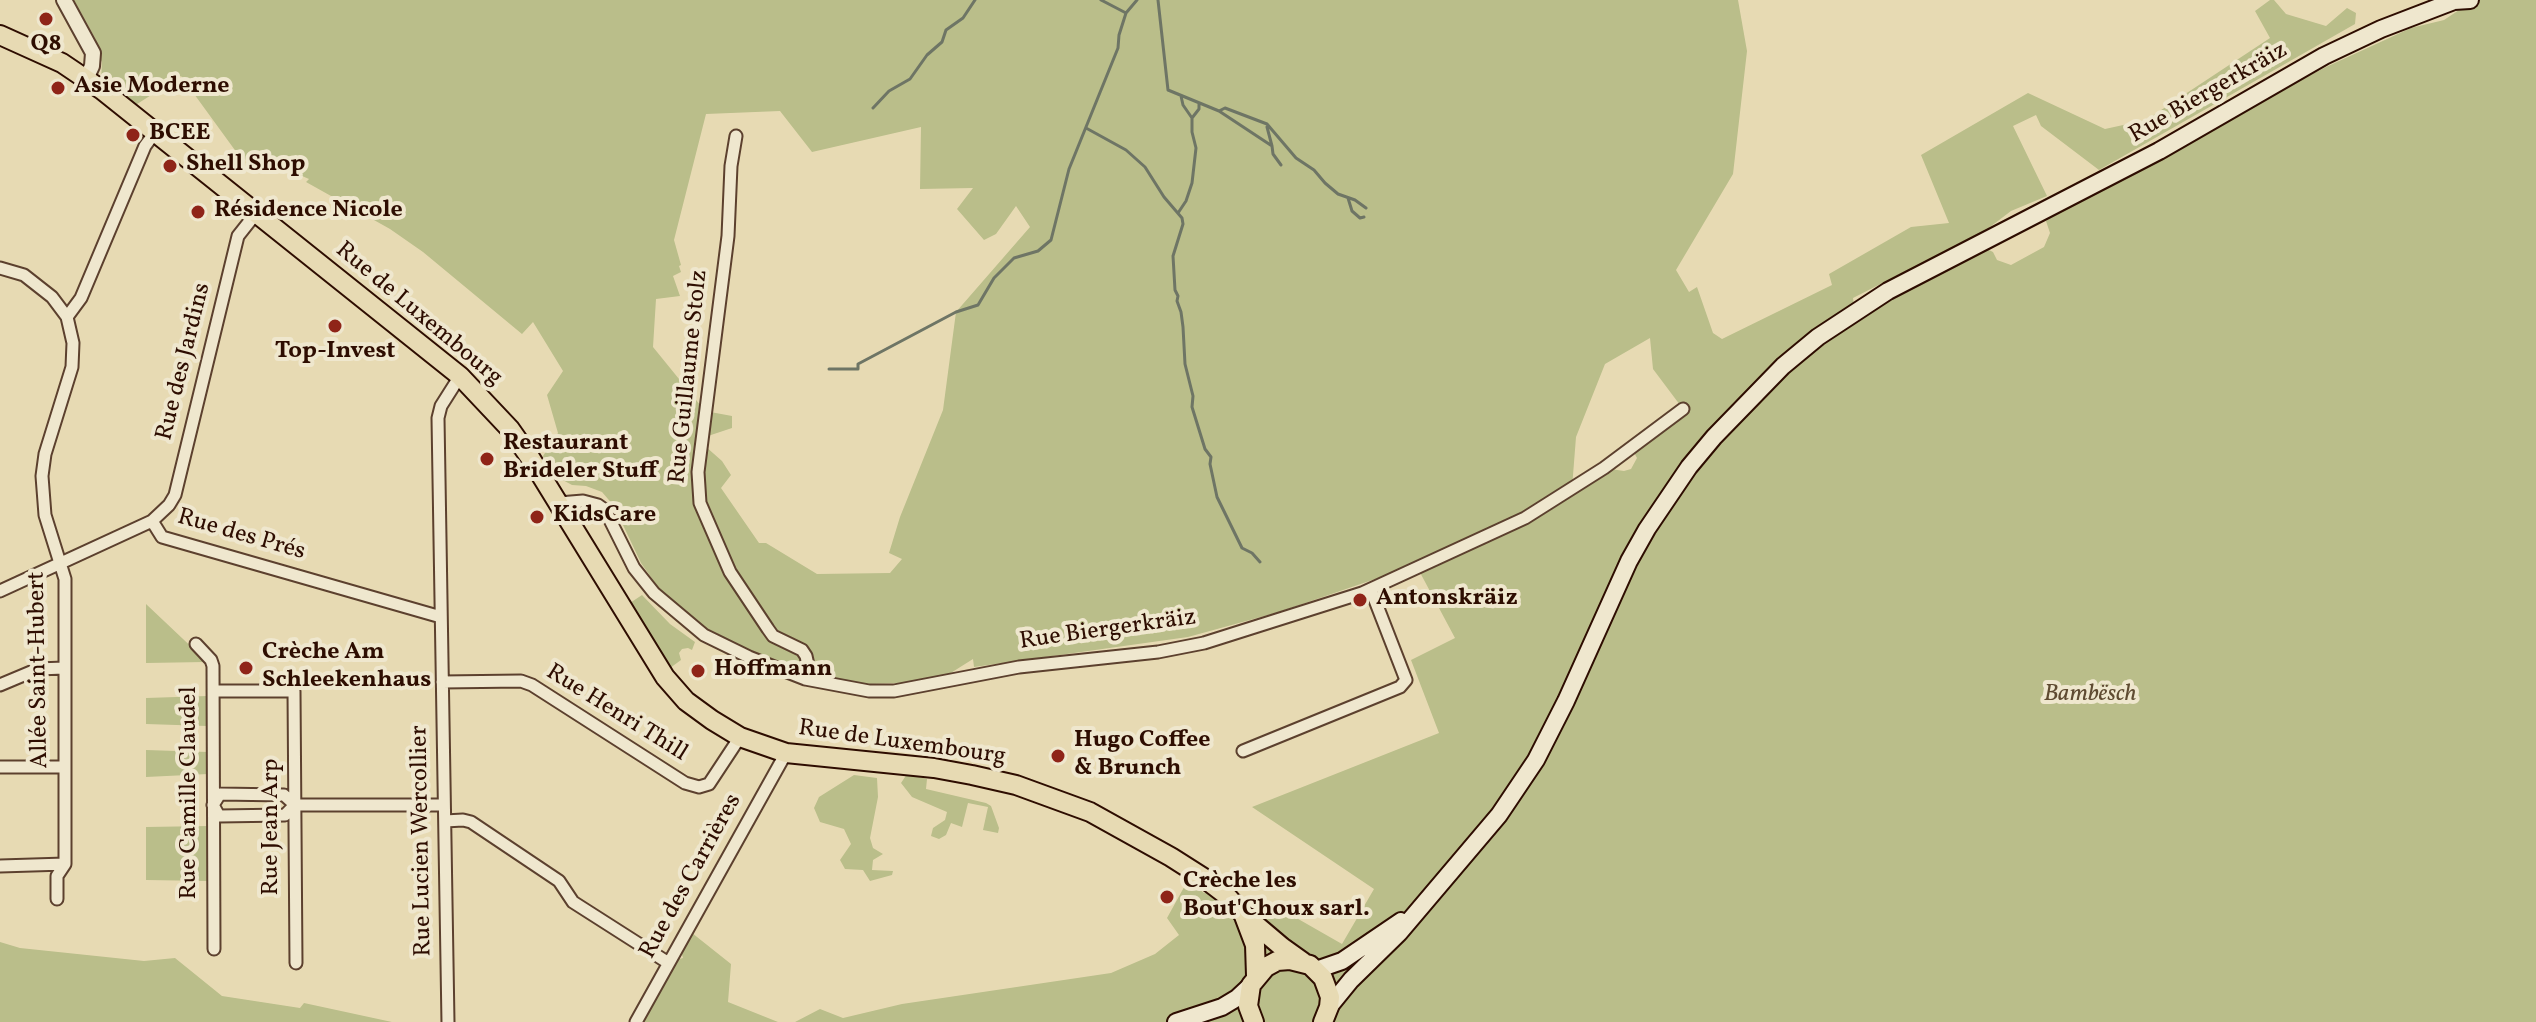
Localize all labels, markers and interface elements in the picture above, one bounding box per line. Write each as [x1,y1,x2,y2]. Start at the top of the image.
marker: Q8 [37,10,55,28]
place label: Q8 [30,32,62,60]
street label: Rue Biergerkräiz [2125,37,2293,151]
place label: Asie Moderne [74,74,230,102]
marker: Asie Moderne [49,79,67,97]
place label: BCEE [149,121,211,149]
marker: BCEE [124,126,142,144]
place label: Shell Shop [186,152,305,180]
marker: Shell Shop [161,157,179,175]
place label: Résidence Nicole [214,198,403,226]
marker: Résidence Nicole [189,203,207,221]
street label: Rue de Luxembourg [329,237,507,393]
street label: Rue Guillaume Stolz [664,269,716,485]
street label: Rue des Jardins [152,280,218,444]
marker: Top-Invest [326,317,344,335]
place label: Top-Invest [275,339,395,367]
place label: Restaurant Brideler Stuff [503,431,657,487]
marker: Restaurant Brideler Stuff [478,450,496,468]
place label: KidsCare [553,503,656,531]
street label: Rue des Prés [174,504,308,568]
marker: KidsCare [528,508,546,526]
street label: Allée Saint-Hubert [24,571,56,769]
place label: Antonskräiz [1376,586,1518,614]
marker: Antonskräiz [1351,591,1369,609]
street label: Rue Biergerkräiz [1018,604,1198,658]
place label: Crèche Am Schleekenhaus [262,640,431,696]
place label: Hoffmann [714,657,832,685]
marker: Crèche Am Schleekenhaus [237,659,255,677]
street label: Rue Henri Thill [540,659,692,769]
marker: Hoffmann [689,662,707,680]
park label: Bambësch [2044,682,2136,710]
street label: Rue Camille Claudel [177,686,205,900]
street label: Rue de Luxembourg [796,715,1008,773]
street label: Rue Lucien Wercollier [407,725,439,957]
place label: Hugo Coffee & Brunch [1074,728,1211,784]
marker: Hugo Coffee & Brunch [1049,747,1067,765]
street label: Rue Jean Arp [259,758,287,896]
street label: Rue des Carrières [635,789,749,965]
place label: Crèche les Bout'Choux sarl. [1183,869,1370,925]
marker: Crèche les Bout'Choux sarl. [1158,888,1176,906]

